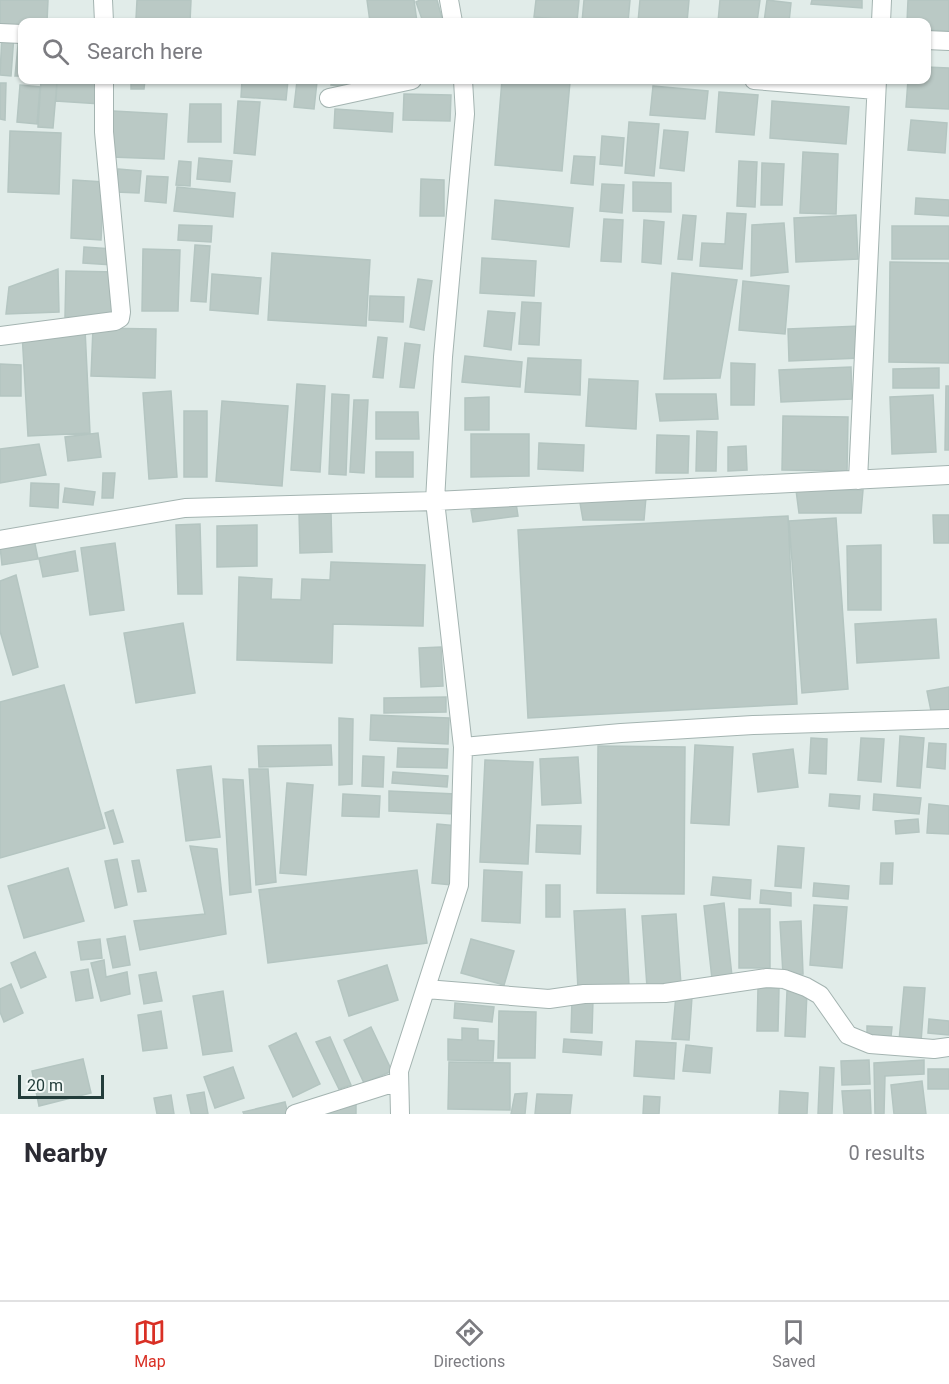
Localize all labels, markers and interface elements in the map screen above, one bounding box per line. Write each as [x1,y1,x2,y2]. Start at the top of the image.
search box [18,18,931,84]
icon: search [39,35,72,68]
text: Search here [87,39,203,64]
scale bar [18,1072,104,1100]
text: 20 m [27,1076,63,1095]
text: Nearby [24,1138,107,1168]
text: 0 results [849,1141,925,1165]
tab: Map [133,1316,166,1371]
tab: Directions [433,1316,505,1371]
tab: Saved [772,1316,816,1371]

